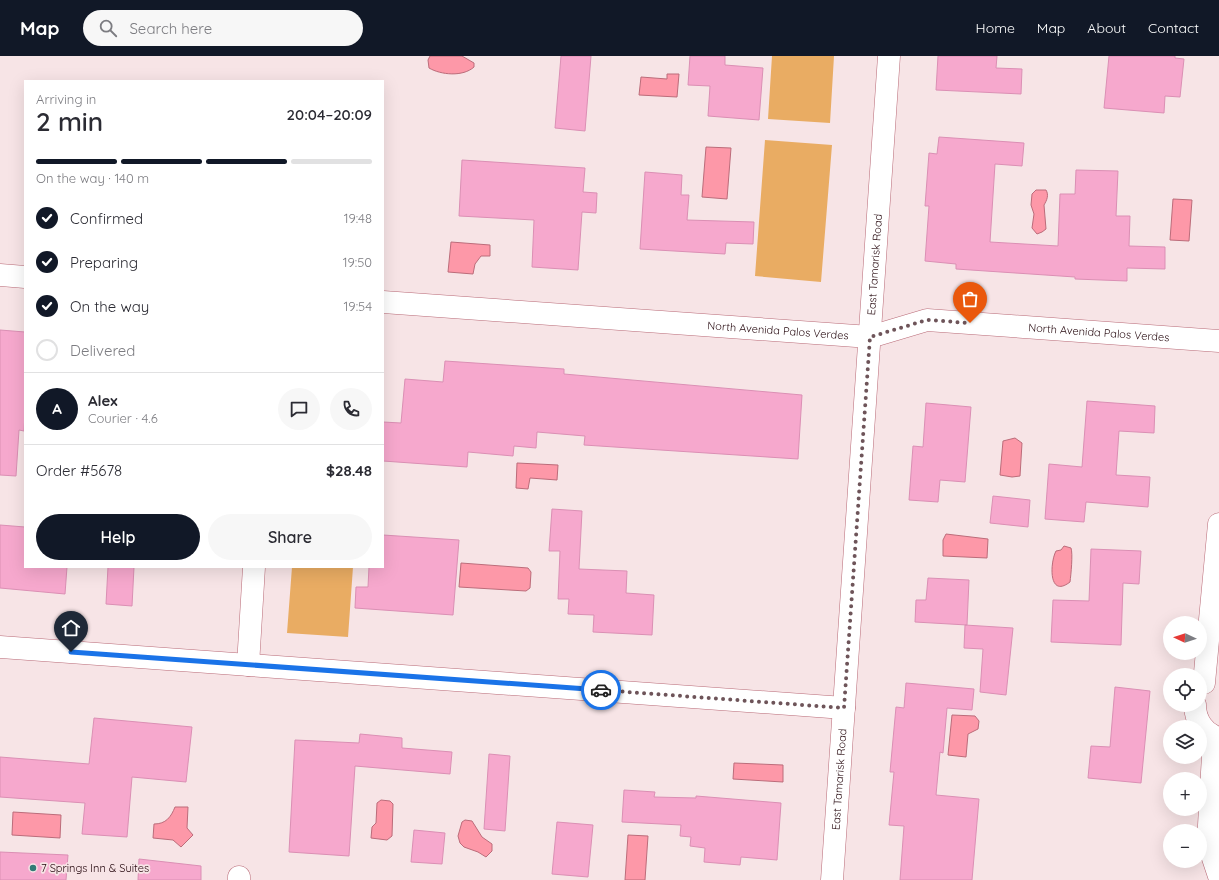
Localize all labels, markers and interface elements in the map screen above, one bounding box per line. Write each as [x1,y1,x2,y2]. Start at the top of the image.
search box [83,10,363,46]
text: Map [20,16,59,40]
icon: search [97,17,119,39]
text: Search here [129,19,212,38]
text: Home [976,19,1015,37]
text: Map [1037,19,1065,37]
text: About [1087,19,1126,37]
text: Contact [1148,19,1199,37]
text: Arriving in [36,91,96,107]
text: 2 min [36,105,103,138]
text: 20:04–20:09 [287,105,372,124]
text: On the way · 140 m [36,170,149,186]
icon: check [36,207,58,229]
text: Confirmed [70,209,143,228]
text: 19:48 [344,210,372,226]
street label: East Tamarisk Road [864,213,885,316]
icon: check [36,251,58,273]
text: Preparing [70,253,138,272]
text: 19:50 [343,254,372,270]
pin [953,282,987,323]
icon: bag [959,288,981,310]
icon: check [36,295,58,317]
text: On the way [70,297,149,316]
text: 19:54 [344,298,372,314]
street label: North Avenida Palos Verdes [707,318,849,342]
street label: North Avenida Palos Verdes [1028,320,1170,344]
text: Delivered [70,341,135,360]
button: chat [278,388,320,430]
button: phone [330,388,372,430]
text: Alex [88,391,118,410]
text: A [52,399,62,418]
text: Courier · 4.6 [88,410,158,426]
text: Order #5678 [36,461,122,480]
text: $28.48 [326,461,372,480]
button: Help [36,514,200,560]
button: Share [208,514,372,560]
pin [54,611,88,652]
north arrow [1163,616,1207,660]
map controls [1163,616,1207,868]
icon: home [60,617,82,639]
button: locate [1163,668,1207,712]
courier [581,670,621,710]
icon: car [590,679,612,701]
button: layers [1163,720,1207,764]
street label: East Tamarisk Road [828,728,849,831]
button: + [1163,772,1207,816]
button: − [1163,824,1207,868]
place label: 7 Springs Inn & Suites [41,861,149,875]
marker: 7 Springs Inn & Suites [28,863,38,873]

